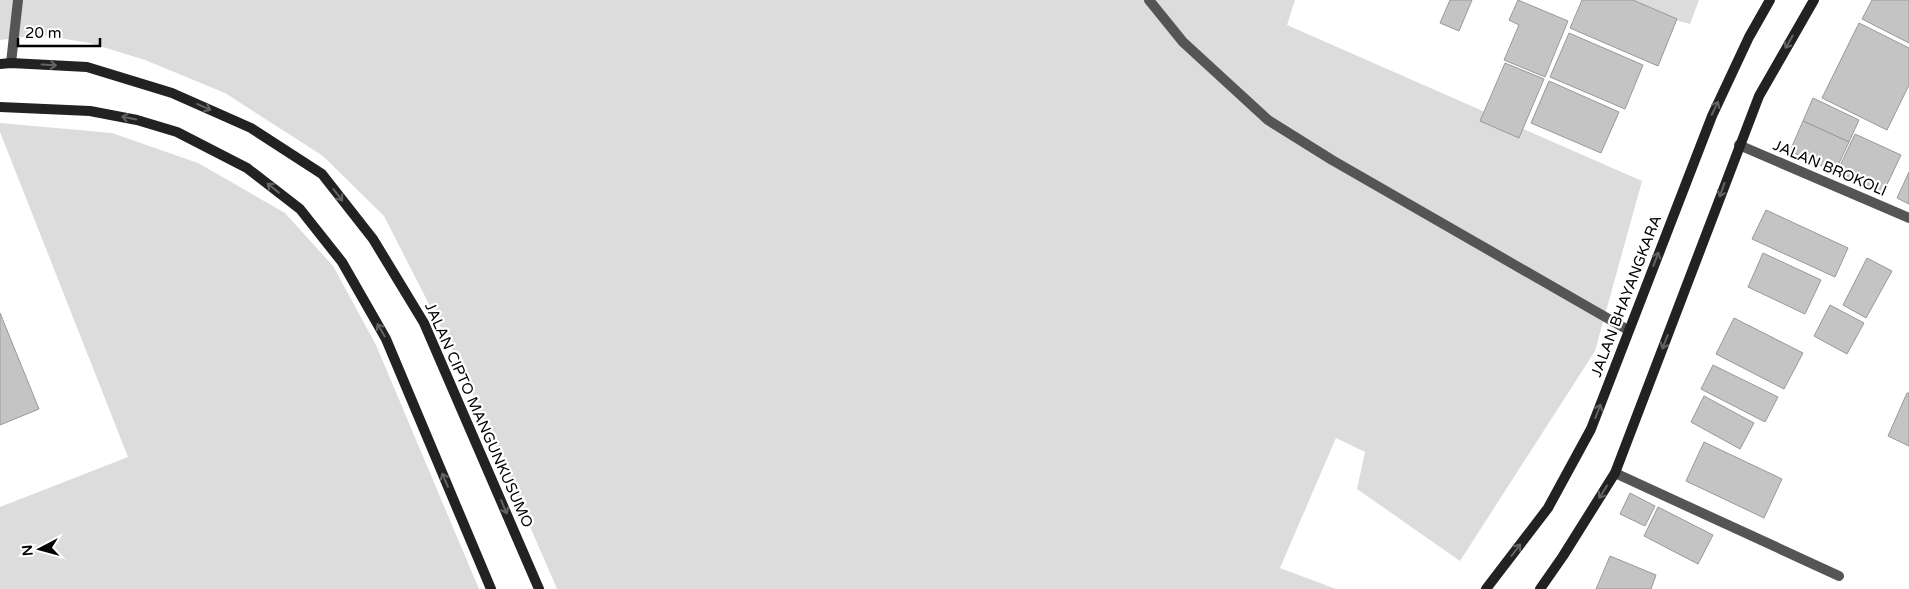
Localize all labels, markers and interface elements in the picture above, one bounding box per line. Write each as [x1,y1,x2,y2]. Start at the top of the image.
scale bar [18,15,100,47]
text: 20 m [25,24,62,42]
one-way arrow [1784,35,1794,49]
one-way arrow [40,61,56,70]
one-way arrow [1711,101,1721,116]
one-way arrow [196,103,211,113]
one-way arrow [121,113,137,123]
street label: JALAN BROKOLI [1771,136,1889,200]
one-way arrow [1717,182,1726,197]
one-way arrow [267,183,280,194]
one-way arrow [333,188,344,201]
street label: JALAN BHAYANGKARA [1587,213,1665,379]
one-way arrow [1652,252,1661,267]
street label: JALAN CIPTO MANGUNKUSUMO [421,300,537,530]
one-way arrow [376,323,386,338]
one-way arrow [1660,334,1670,349]
one-way arrow [1594,404,1603,419]
one-way arrow [440,473,449,488]
one-way arrow [1598,484,1608,498]
one-way arrow [500,499,510,514]
north arrow [15,524,65,574]
text: N [19,544,37,557]
one-way arrow [1510,544,1521,557]

